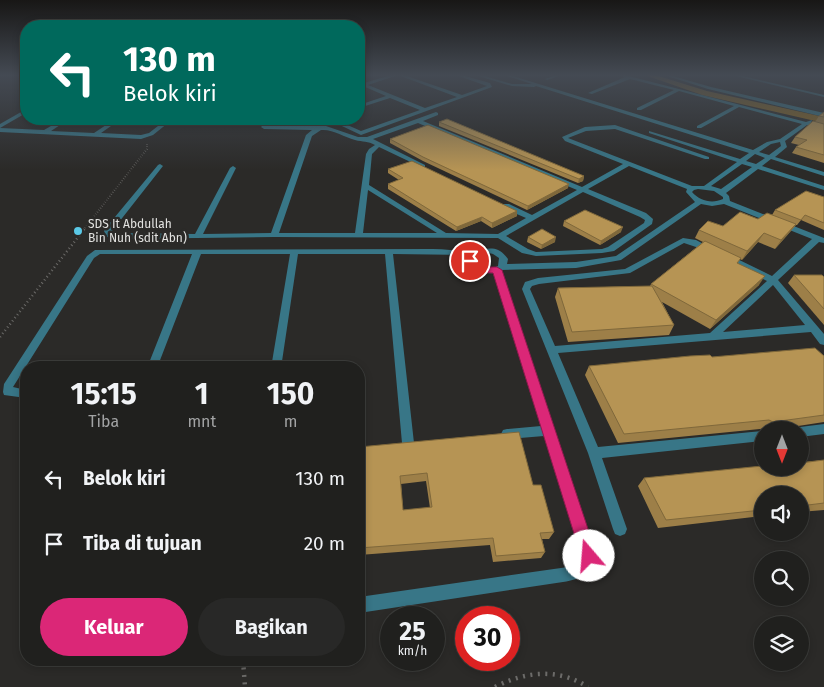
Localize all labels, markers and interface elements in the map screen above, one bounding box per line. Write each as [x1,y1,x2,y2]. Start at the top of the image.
text: 130 m [123,38,216,80]
icon: left [40,40,105,105]
text: Belok kiri [123,80,217,107]
place label: SDS It Abdullah Bin Nuh (sdit Abn) [88,217,187,245]
marker: SDS It Abdullah Bin Nuh (sdit Abn) [72,225,84,237]
pin [449,240,491,282]
icon: arrive [456,247,484,275]
text: 15:15 [71,376,137,412]
text: 1 [195,376,209,412]
text: 150 [267,376,314,412]
text: Tiba [88,412,119,431]
text: mnt [187,412,216,431]
text: m [284,412,297,431]
north arrow [754,421,809,476]
map controls [754,421,809,671]
icon: left [40,465,68,493]
text: Belok kiri [83,467,166,490]
text: 130 m [295,467,345,490]
button: sound [754,486,809,541]
position arrow [562,529,614,581]
icon: arrive [40,530,68,558]
text: Tiba di tujuan [83,532,202,555]
text: 20 m [304,532,345,555]
button: search [754,551,809,606]
button: Keluar [40,598,188,656]
button: Bagikan [198,598,345,656]
speed limit sign: 30 [455,606,520,671]
button: layers [754,616,809,671]
text: 25 [399,617,426,647]
text: km/h [398,644,427,658]

